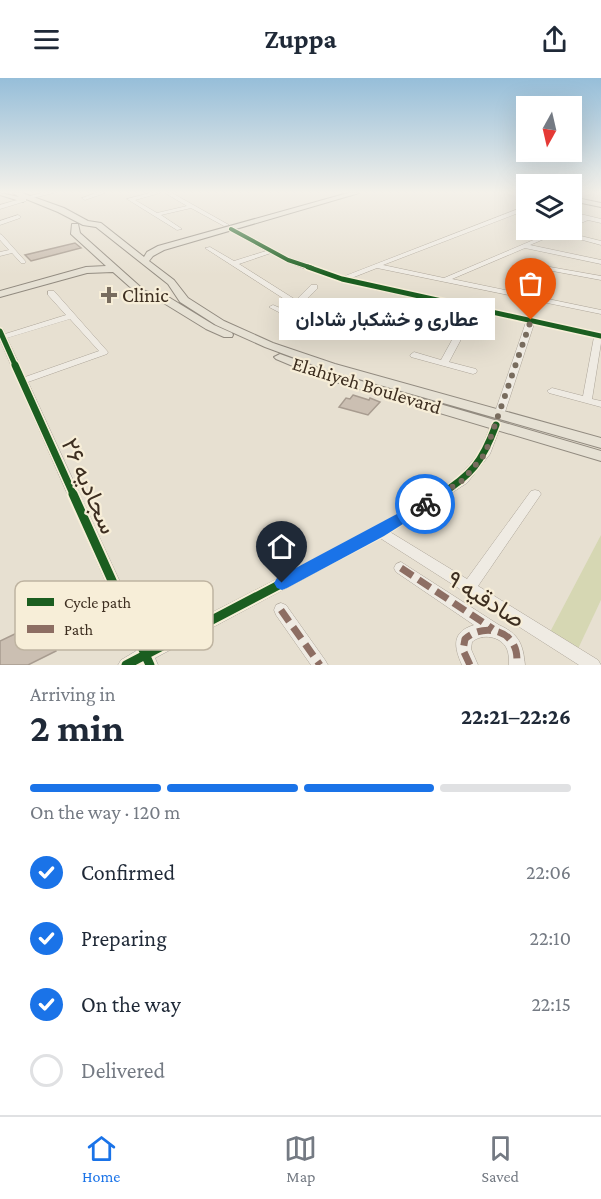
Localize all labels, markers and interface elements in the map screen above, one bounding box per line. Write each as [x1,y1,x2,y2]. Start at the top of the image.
icon: menu [30,23,63,56]
icon: share [538,23,571,56]
text: Zuppa [264,24,337,54]
north arrow [516,96,582,162]
map controls [516,96,582,240]
button: layers [516,174,582,240]
pin [505,258,556,320]
icon: bag [514,267,547,300]
place label: Clinic [122,284,169,306]
marker: Clinic [100,286,118,304]
callout: عطاری و خشکبار شادان [279,299,495,341]
text: عطاری و خشکبار شادان [295,308,479,330]
street label: Elahiyeh Boulevard [290,352,445,419]
street label: سجادیه ۲۶ [56,434,122,538]
courier [395,474,455,534]
icon: bike [409,488,442,521]
pin [256,521,307,583]
icon: home [265,530,298,563]
street label: صادقیه ۹ [442,564,530,634]
legend [15,581,213,650]
text: Cycle path [64,594,131,612]
text: Path [64,621,94,638]
text: Arriving in [30,683,115,705]
text: 22:21–22:26 [461,704,571,729]
text: 2 min [30,706,124,749]
text: On the way · 120 m [30,801,180,823]
icon: check [30,856,63,889]
text: Confirmed [81,860,175,885]
text: 22:06 [526,861,571,883]
icon: check [30,922,63,955]
text: Preparing [81,926,167,951]
text: 22:10 [530,927,571,949]
icon: check [30,988,63,1021]
text: On the way [81,992,181,1017]
text: 22:15 [531,993,571,1015]
text: Delivered [81,1058,165,1083]
tab: Home [82,1132,120,1185]
tab: Map [284,1132,317,1185]
tab: Saved [481,1132,519,1185]

